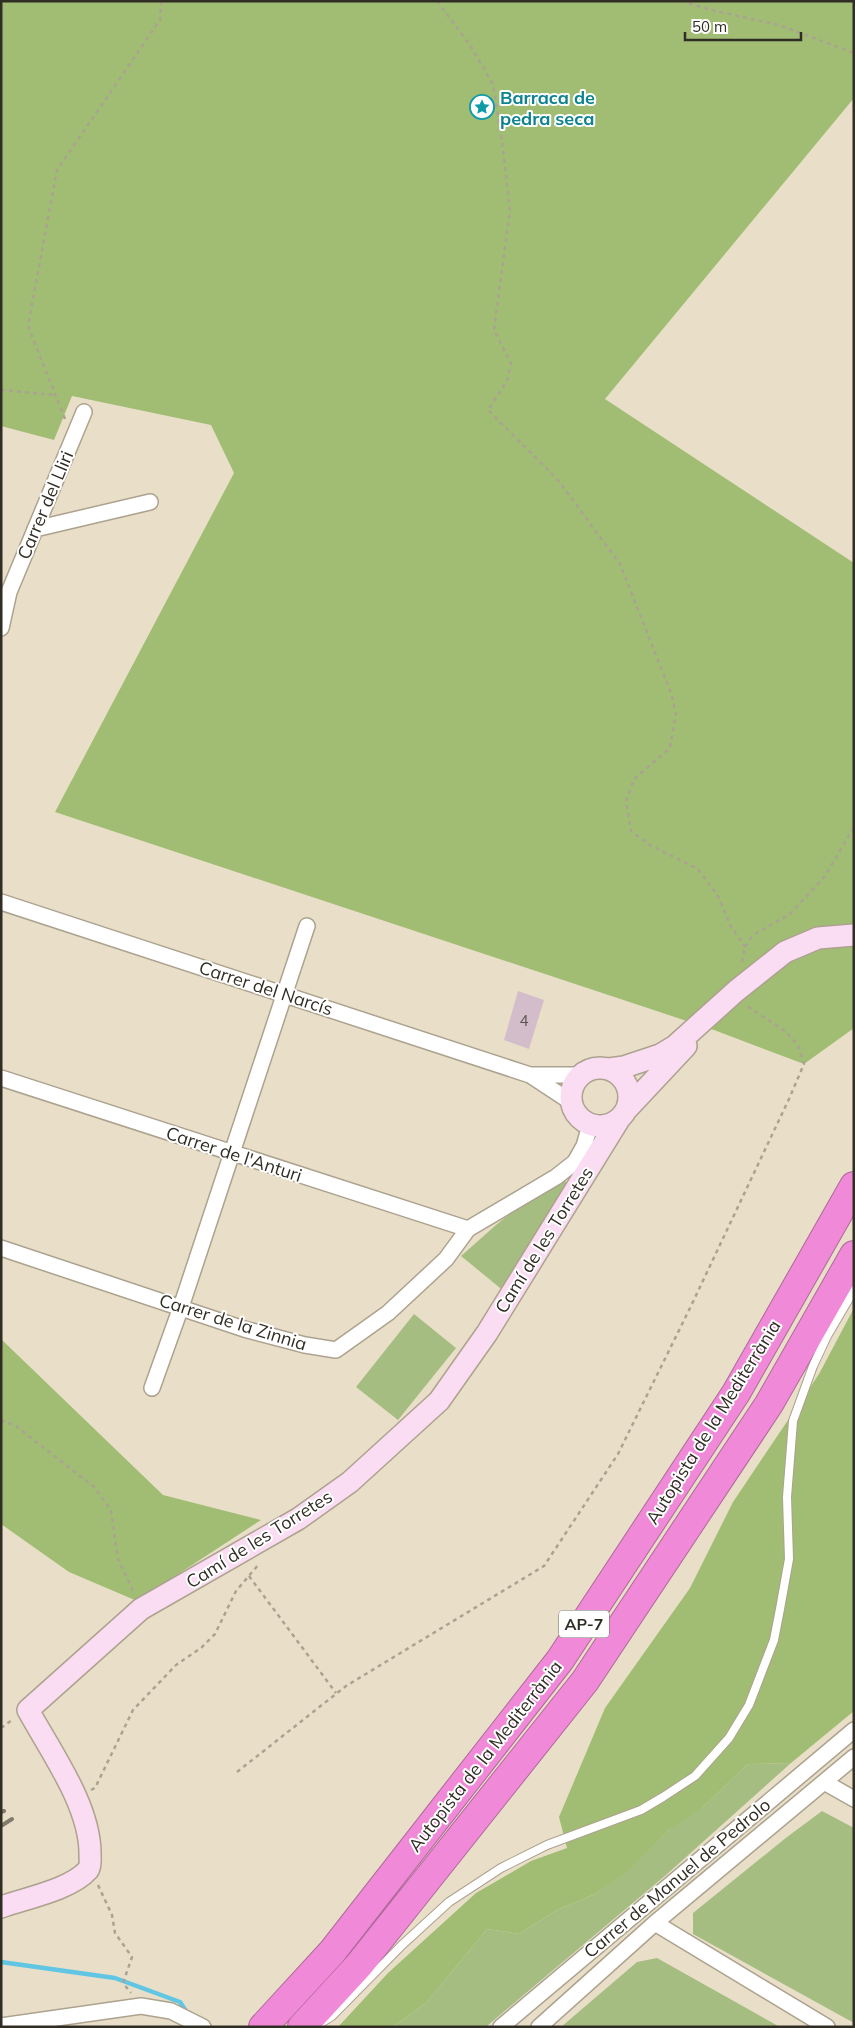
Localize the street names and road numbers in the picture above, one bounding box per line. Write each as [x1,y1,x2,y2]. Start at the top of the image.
street label: Carrer del Lliri [12,447,78,563]
street label: Carrer del Narcís [196,956,336,1020]
street label: Carrer de l'Anturi [163,1121,305,1187]
street label: Camí de les Torretes [490,1163,598,1317]
street label: Carrer de la Zinnia [156,1289,310,1355]
street label: Autopista de la Mediterrània [641,1316,785,1528]
street label: Camí de les Torretes [182,1485,336,1593]
road number: AP-7 [559,1610,609,1638]
street label: Autopista de la Mediterrània [403,1656,567,1856]
street label: Carrer de Manuel de Pedrolo [579,1793,775,1963]

